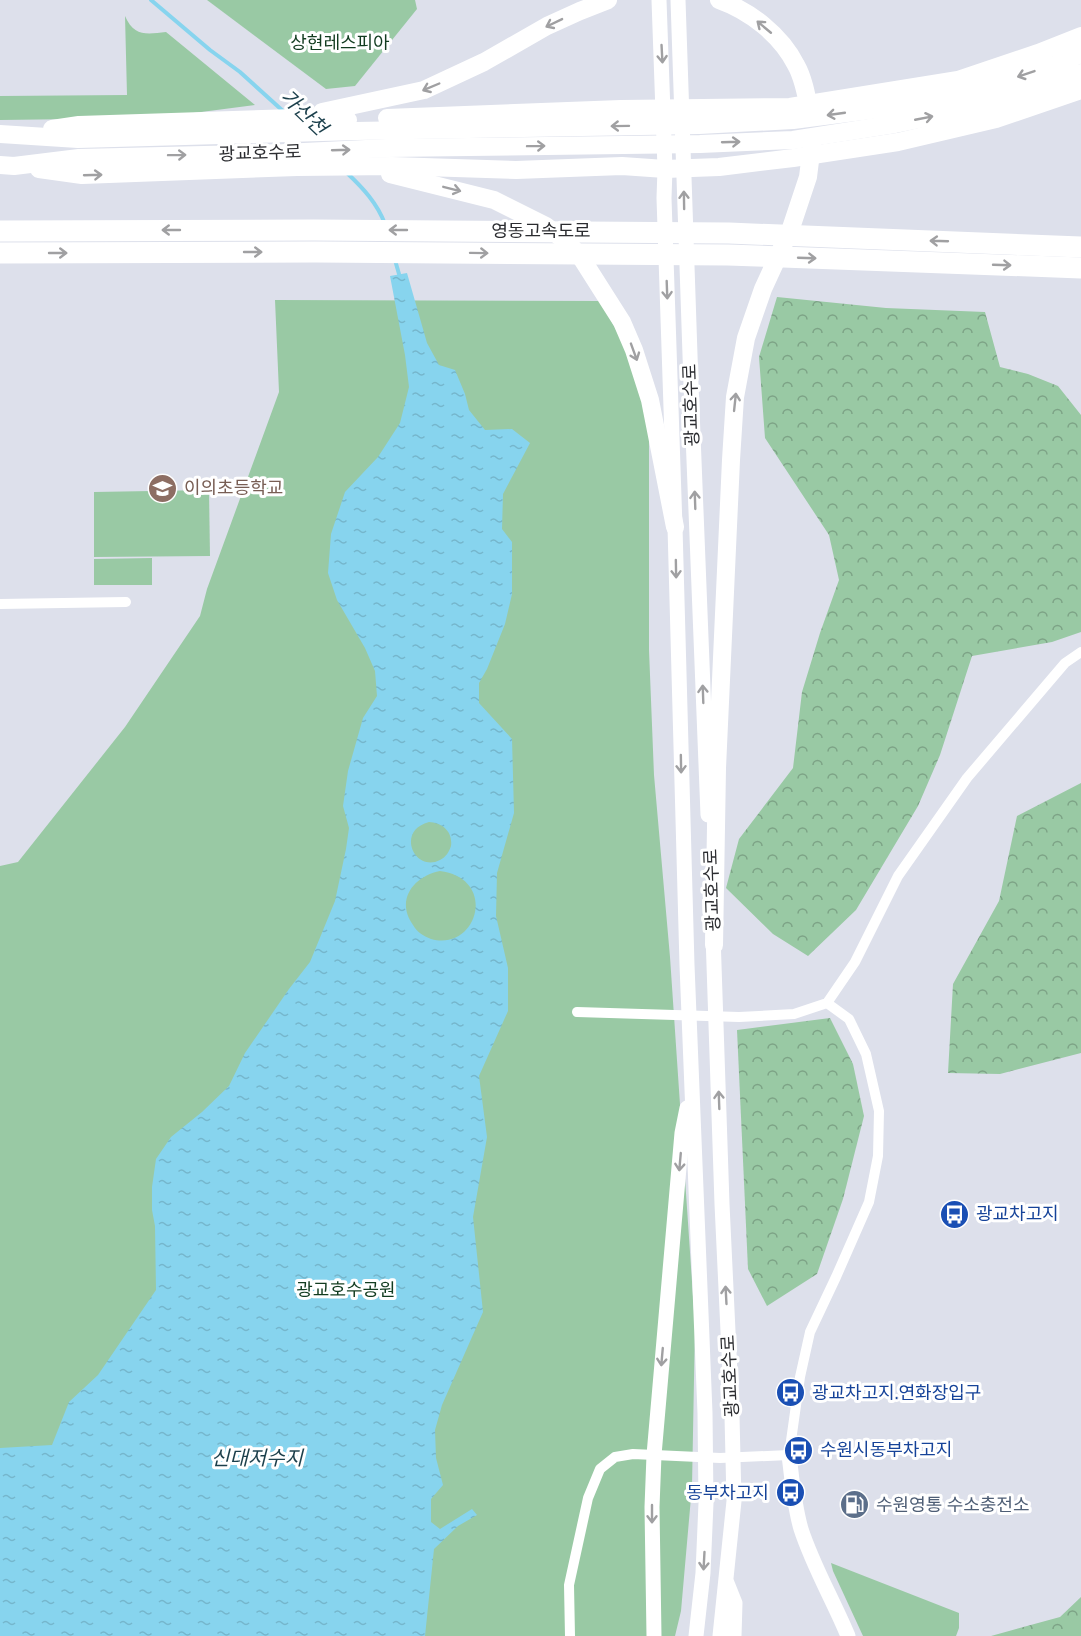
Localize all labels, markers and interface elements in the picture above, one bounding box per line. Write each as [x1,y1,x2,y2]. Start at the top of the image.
one-way arrow [546,17,564,29]
one-way arrow [756,20,772,34]
park label: 상현레스피아 [290,32,390,54]
one-way arrow [656,44,667,64]
one-way arrow [1017,70,1036,81]
one-way arrow [422,82,440,93]
water label: 가산천 [276,84,334,142]
one-way arrow [826,109,846,120]
one-way arrow [914,112,934,123]
one-way arrow [611,120,631,132]
one-way arrow [721,137,741,148]
one-way arrow [526,140,546,152]
street label: 광교호수로 [218,141,302,165]
one-way arrow [331,144,351,156]
one-way arrow [166,149,186,161]
one-way arrow [82,169,102,180]
one-way arrow [442,184,461,196]
one-way arrow [678,190,690,210]
street label: 영동고속도로 [491,220,591,242]
one-way arrow [162,224,182,236]
one-way arrow [388,224,408,236]
one-way arrow [929,236,949,247]
one-way arrow [243,246,263,258]
one-way arrow [48,247,68,258]
one-way arrow [468,247,488,259]
one-way arrow [797,253,817,264]
one-way arrow [992,260,1012,271]
one-way arrow [661,280,673,300]
one-way arrow [629,342,640,361]
street label: 광교호수로 [679,363,703,447]
one-way arrow [730,392,741,412]
school or university icon: 이의초등학교 [147,472,179,504]
place label: 이의초등학교 [184,477,283,499]
one-way arrow [690,490,701,510]
one-way arrow [671,559,682,579]
one-way arrow [698,685,709,705]
one-way arrow [676,753,687,773]
street label: 광교호수로 [700,848,724,932]
one-way arrow [713,1090,724,1110]
one-way arrow [674,1152,685,1172]
bus stop icon: 광교차고지 [939,1198,971,1230]
place label: 광교차고지 [976,1203,1059,1225]
park label: 광교호수공원 [296,1279,396,1301]
one-way arrow [721,1285,732,1305]
street label: 광교호수로 [717,1334,743,1418]
one-way arrow [656,1346,667,1366]
bus stop icon: 광교차고지.연화장입구 [775,1377,807,1409]
place label: 광교차고지.연화장입구 [812,1382,981,1404]
bus stop icon: 수원시동부차고지 [783,1434,815,1466]
place label: 수원시동부차고지 [820,1439,952,1461]
water label: 신대저수지 [211,1446,305,1470]
bus stop icon: 동부차고지 [774,1477,806,1509]
place label: 동부차고지 [686,1482,769,1504]
fuel station icon: 수원영통 수소충전소 [839,1489,871,1521]
place label: 수원영통 수소충전소 [876,1494,1030,1516]
one-way arrow [646,1503,658,1523]
one-way arrow [698,1550,709,1570]

